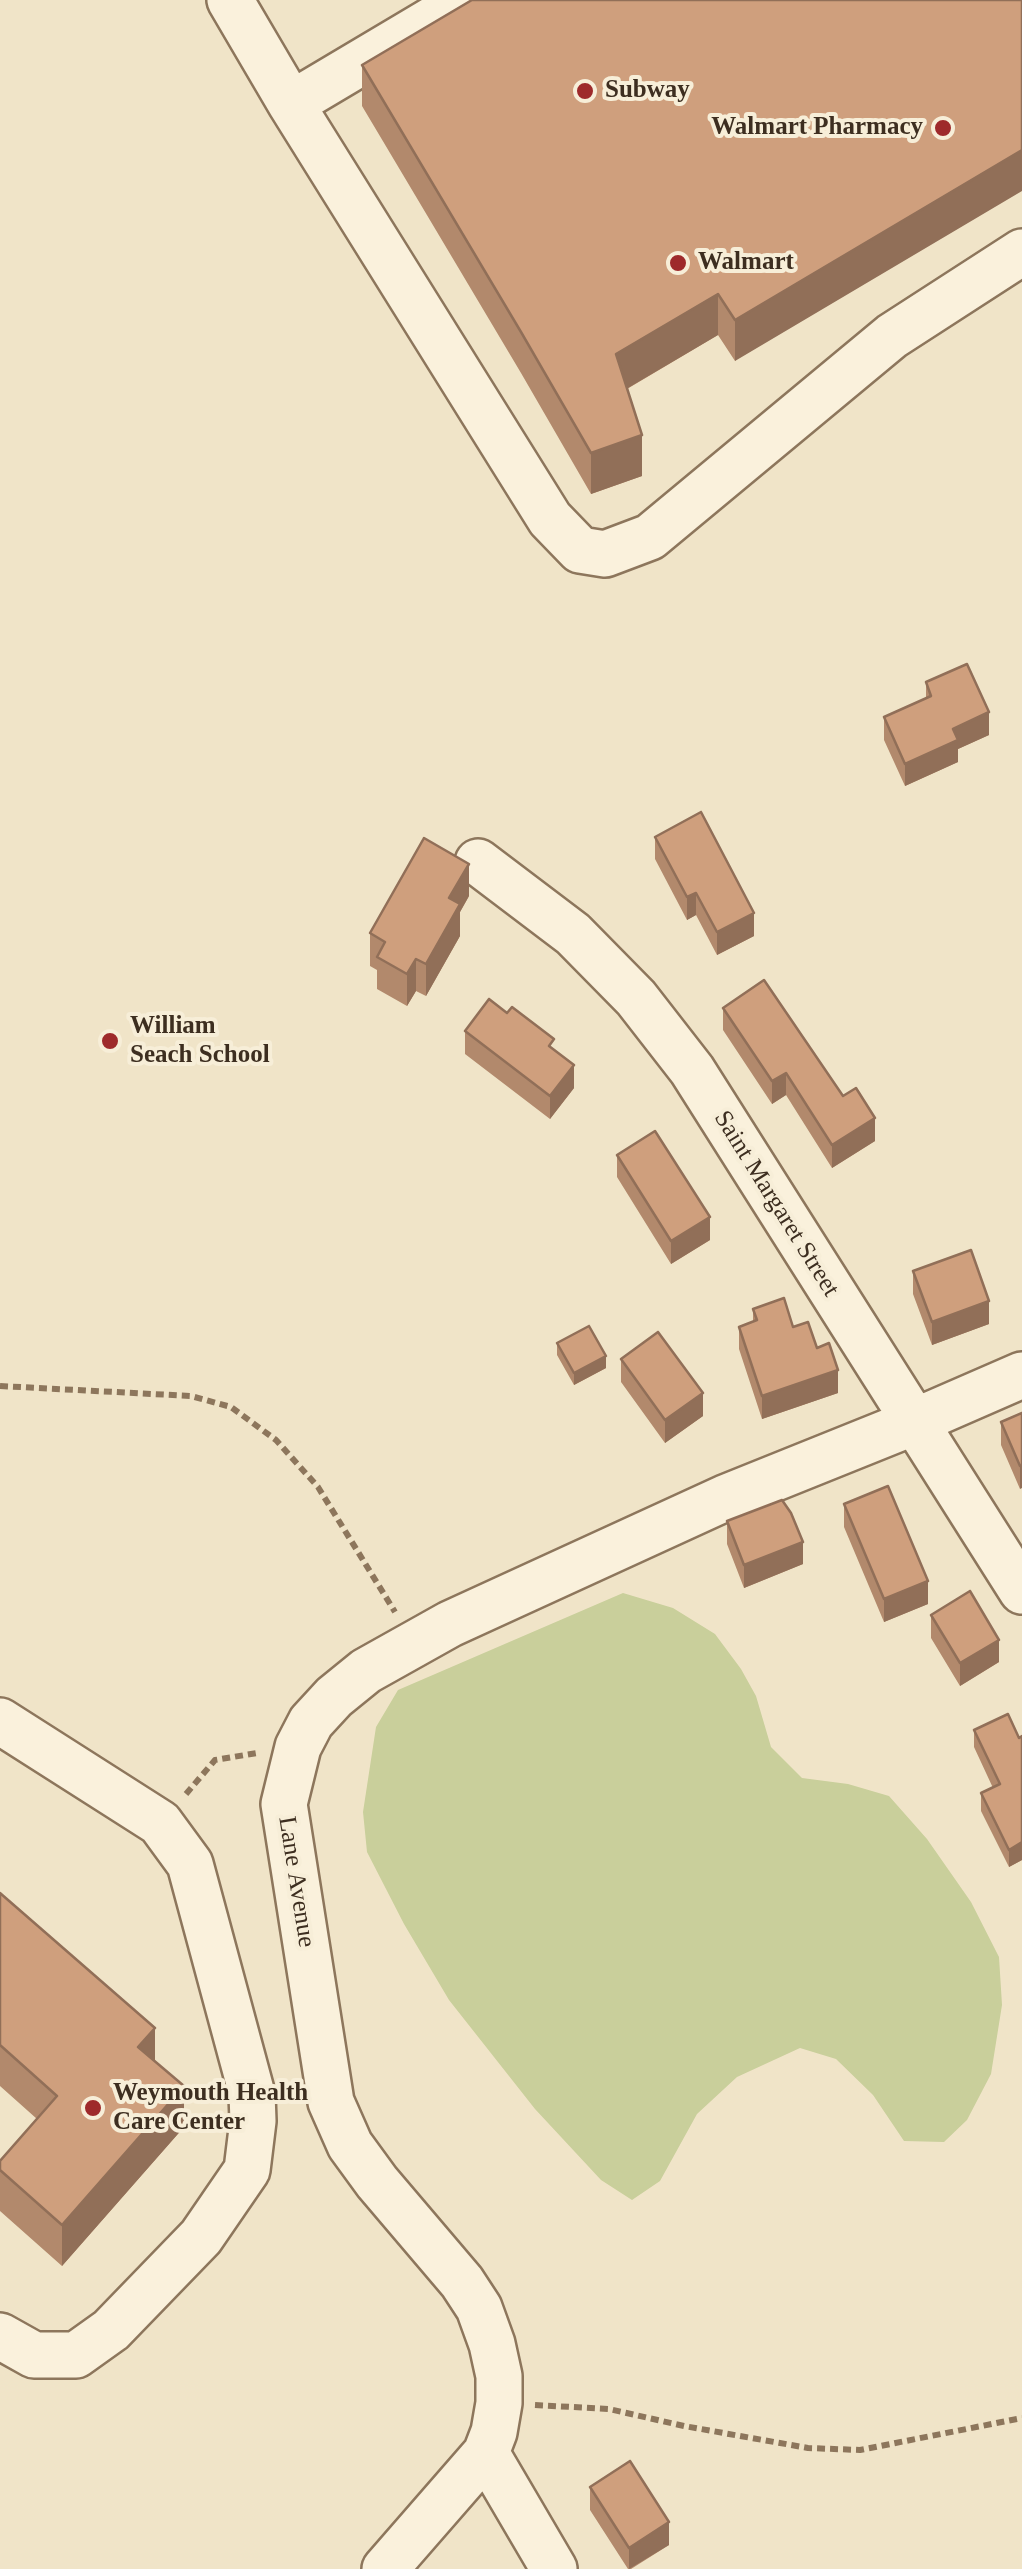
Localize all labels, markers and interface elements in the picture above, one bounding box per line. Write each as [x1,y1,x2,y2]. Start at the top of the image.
place label: Subway [605,76,690,106]
marker: Subway [574,80,596,102]
place label: Walmart Pharmacy [711,113,923,143]
marker: Walmart Pharmacy [932,117,954,139]
place label: Walmart [698,248,794,278]
marker: Walmart [667,252,689,274]
place label: William Seach School [130,1012,270,1071]
marker: William Seach School [99,1030,121,1052]
street label: Saint Margaret Street [707,1106,845,1302]
street label: Lane Avenue [271,1814,321,1950]
place label: Weymouth Health Care Center [113,2079,308,2138]
marker: Weymouth Health Care Center [82,2097,104,2119]

